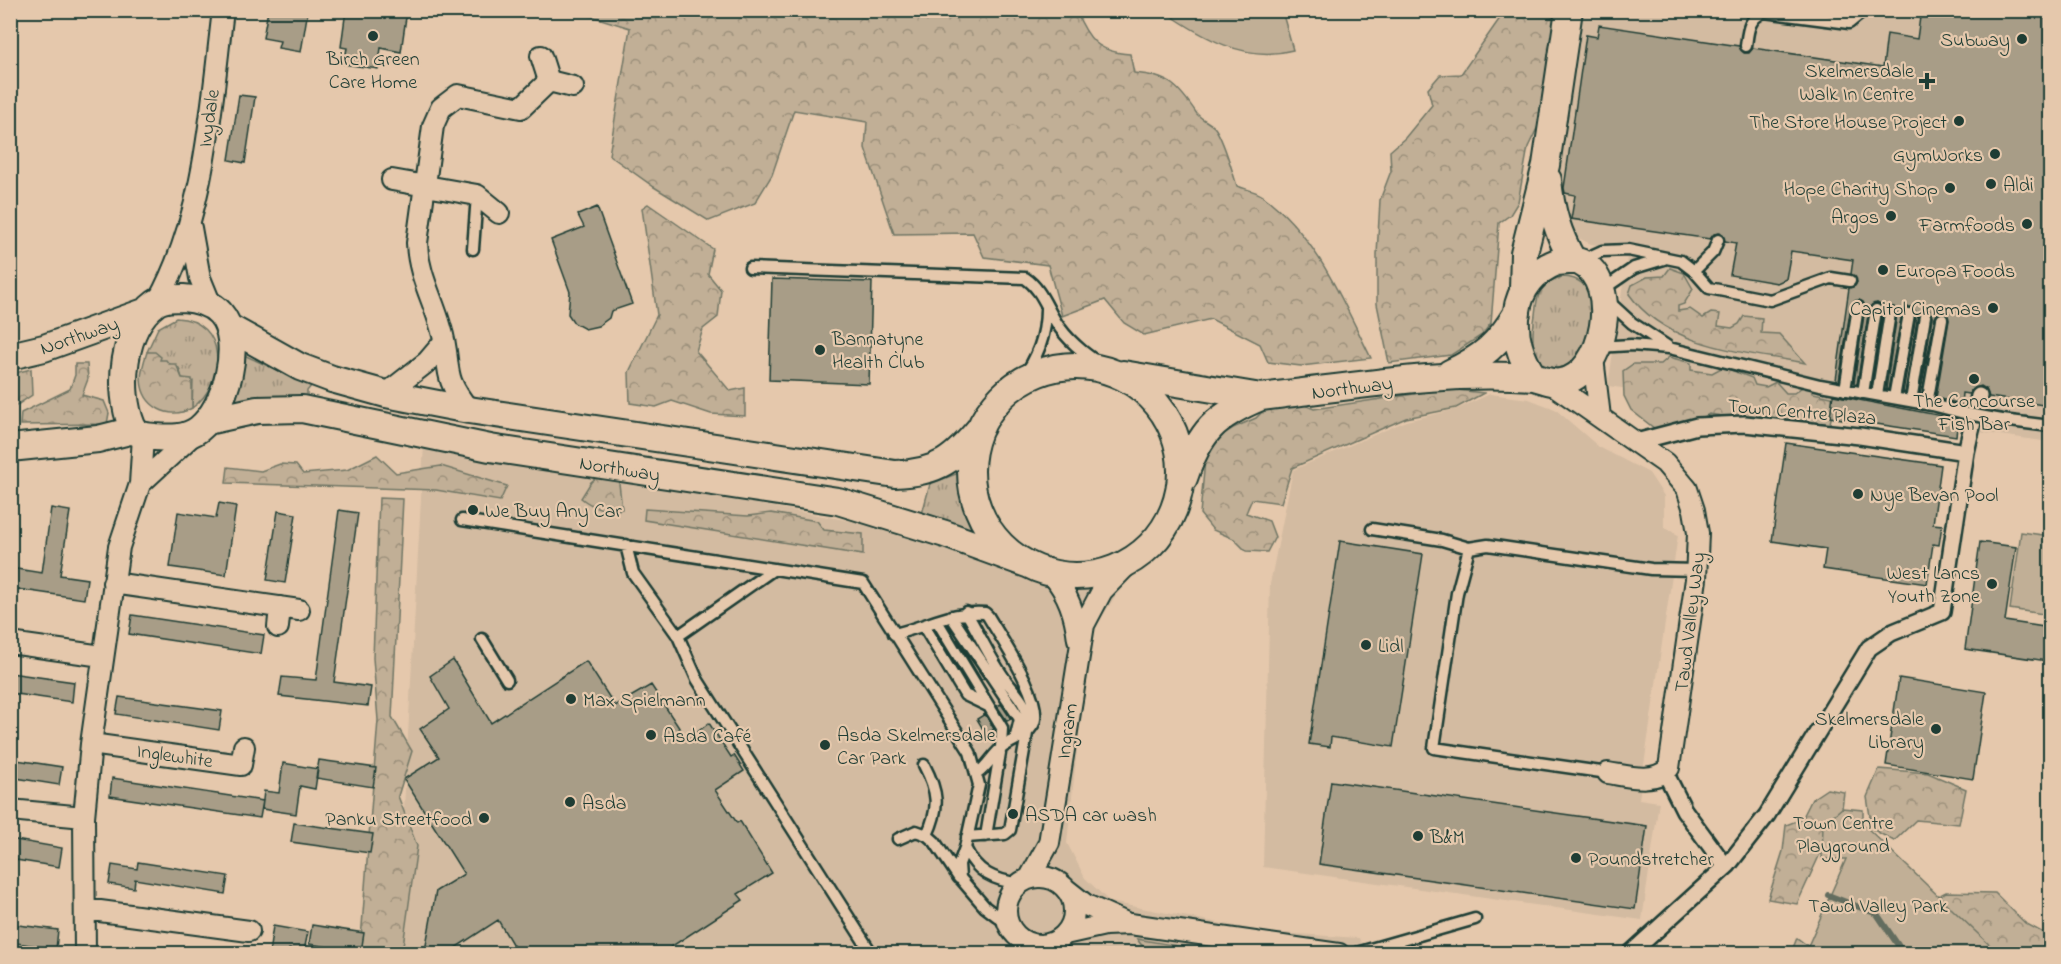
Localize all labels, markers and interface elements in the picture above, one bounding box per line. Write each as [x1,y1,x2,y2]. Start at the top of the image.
place label: Subway [1940,27,2010,56]
marker: Birch Green Care Home [366,29,380,43]
marker: Subway [2015,32,2029,46]
place label: Birch Green Care Home [325,46,420,98]
place label: Skelmersdale Walk In Centre [1799,58,1914,110]
marker: Skelmersdale Walk In Centre [1918,72,1936,90]
street label: Ivydale [192,87,229,149]
place label: The Store House Project [1749,109,1947,138]
marker: The Store House Project [1952,114,1966,128]
place label: GymWorks [1893,142,1983,171]
marker: GymWorks [1988,147,2002,161]
place label: Aldi [2003,172,2034,201]
place label: Hope Charity Shop [1784,176,1938,205]
marker: Aldi [1984,177,1998,191]
marker: Hope Charity Shop [1943,181,1957,195]
place label: Argos [1831,204,1879,234]
marker: Argos [1884,209,1898,223]
place label: Farmfoods [1918,212,2015,241]
marker: Farmfoods [2020,217,2034,231]
place label: Europa Foods [1895,258,2015,287]
marker: Europa Foods [1876,263,1890,277]
place label: Capitol Cinemas [1850,296,1981,325]
marker: Capitol Cinemas [1986,301,2000,315]
street label: Northway [37,310,123,364]
place label: Bannatyne Health Club [831,326,925,378]
marker: Bannatyne Health Club [813,343,827,357]
street label: Northway [1310,370,1394,409]
marker: The Concourse Fish Bar [1967,372,1981,386]
place label: The Concourse Fish Bar [1913,388,2035,440]
street label: Town Centre Plaza [1726,393,1877,434]
street label: Northway [577,450,662,491]
place label: Nye Bevan Pool [1870,482,1998,511]
marker: Nye Bevan Pool [1851,487,1865,501]
place label: We Buy Any Car [485,498,622,527]
marker: We Buy Any Car [466,503,480,517]
street label: Tawd Valley Way [1669,551,1714,694]
place label: West Lancs Youth Zone [1887,560,1980,612]
marker: West Lancs Youth Zone [1985,577,1999,591]
place label: Lidl [1378,633,1404,662]
marker: Lidl [1359,638,1373,652]
place label: Max Spielmann [583,687,706,716]
marker: Max Spielmann [564,692,578,706]
street label: Ingram [1050,702,1088,761]
place label: Skelmersdale Library [1815,706,1924,758]
place label: Asda Skelmersdale Car Park [837,722,996,774]
marker: Skelmersdale Library [1929,722,1943,736]
place label: Asda Café [663,723,751,752]
marker: Asda Café [644,728,658,742]
street label: Inglewhite [135,738,215,778]
marker: Asda Skelmersdale Car Park [818,738,832,752]
place label: Asda [582,790,627,819]
marker: Asda [563,795,577,809]
place label: ASDA car wash [1025,802,1157,831]
place label: Panku Streetfood [325,806,472,835]
marker: ASDA car wash [1006,807,1020,821]
park label: Town Centre Playground [1793,810,1893,863]
marker: Panku Streetfood [477,811,491,825]
place label: B&M [1429,824,1465,853]
marker: B&M [1411,829,1425,843]
place label: Poundstretcher [1588,846,1714,875]
marker: Poundstretcher [1569,851,1583,865]
park label: Tawd Valley Park [1808,893,1948,922]

